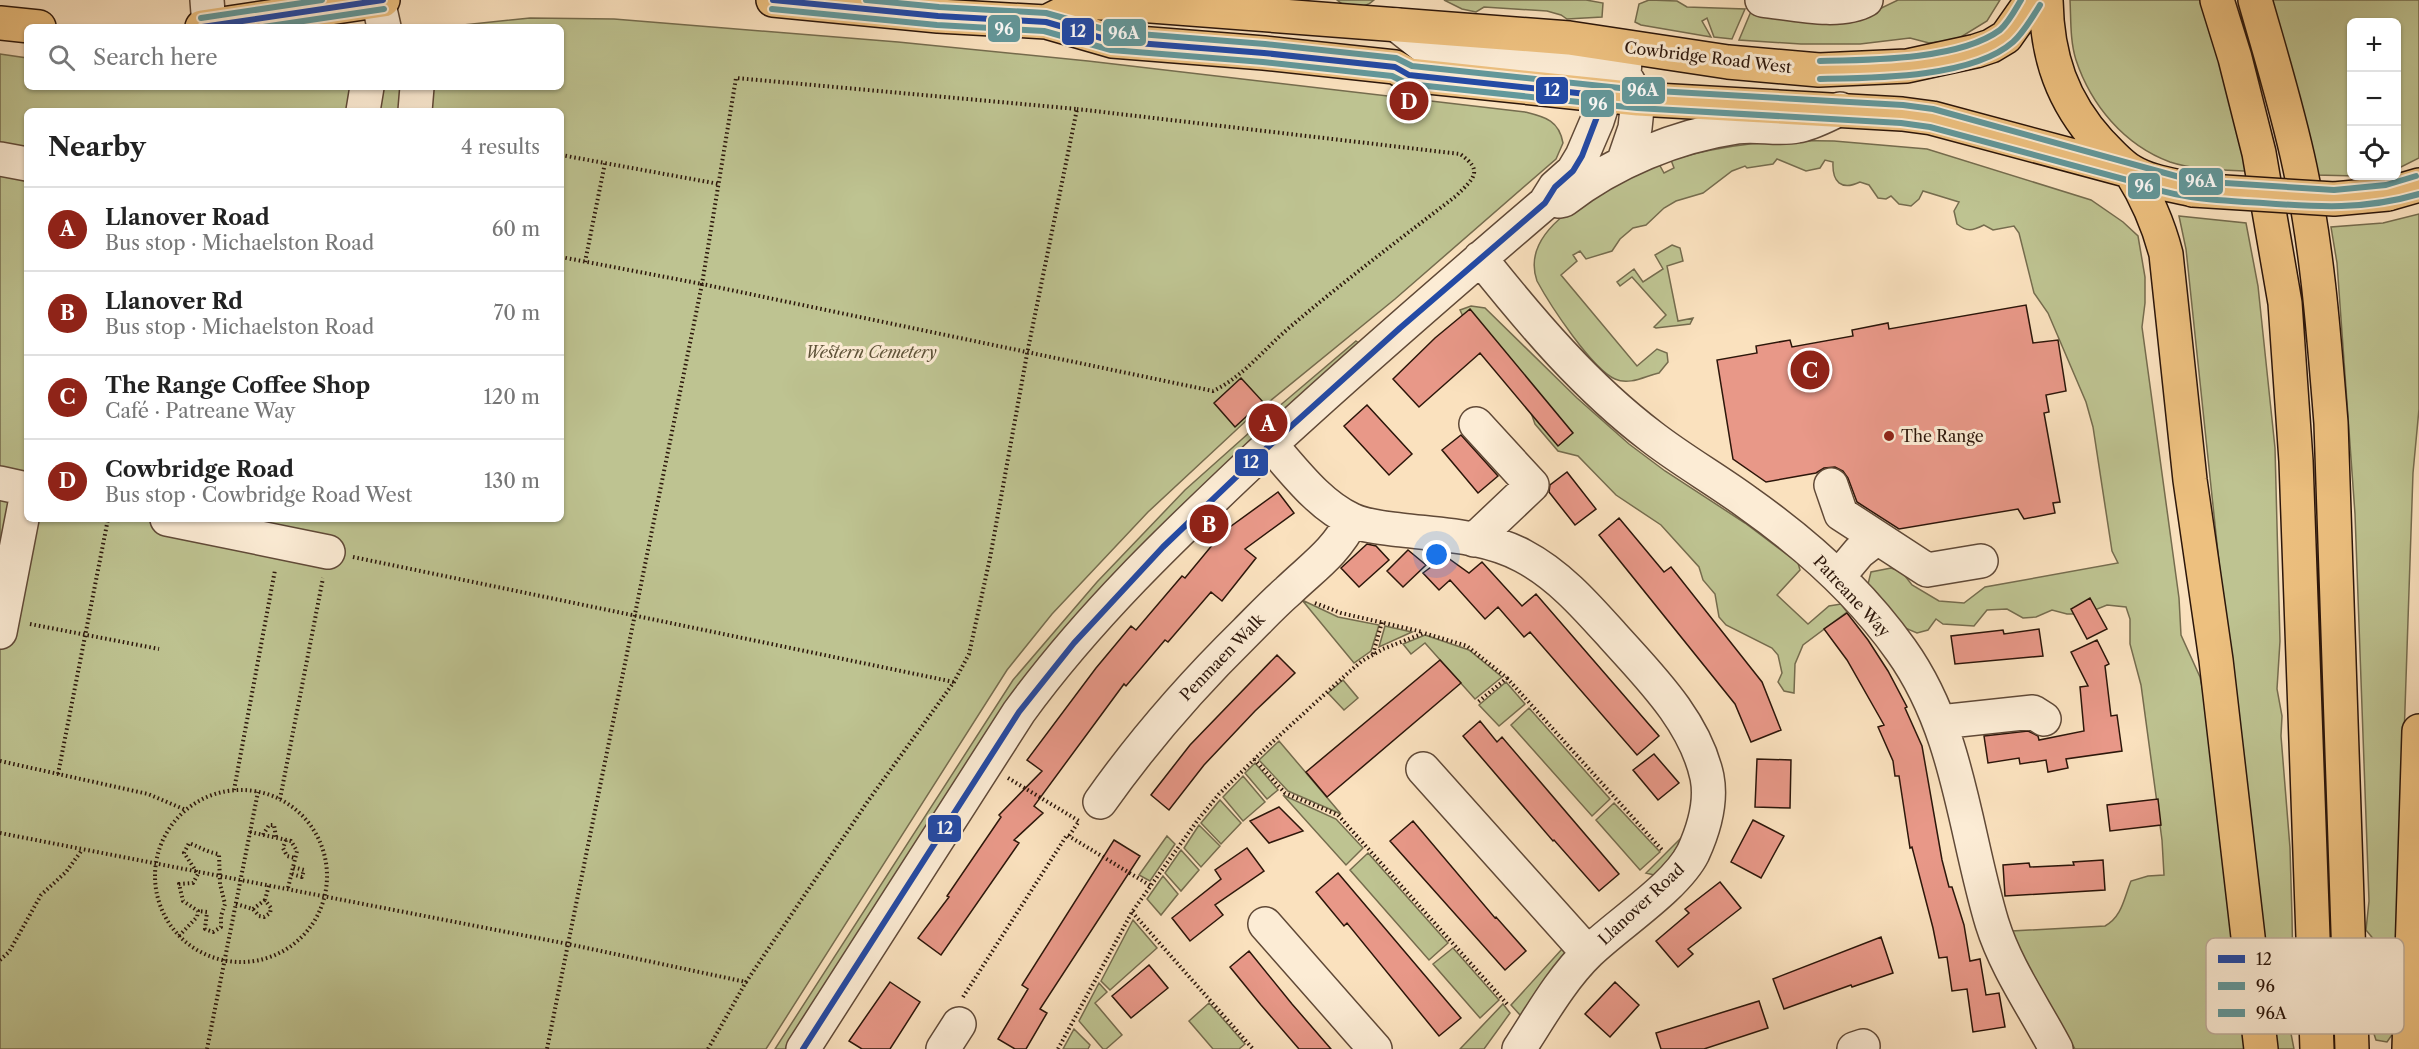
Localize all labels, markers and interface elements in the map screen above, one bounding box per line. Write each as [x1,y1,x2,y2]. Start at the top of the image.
line badge: 96 [987,14,1021,43]
line badge: 12 [1061,17,1095,46]
line badge: 96A [1102,18,1147,47]
map controls [2347,18,2401,180]
button: + [2347,18,2401,72]
text: 96 [994,19,1014,39]
text: 12 [1070,21,1086,41]
text: 96A [1108,23,1140,43]
search box [24,24,564,90]
street label: Cowbridge Road West [1623,37,1793,77]
icon: search [45,41,78,74]
text: Search here [93,44,218,71]
button: − [2347,72,2401,126]
line badge: 12 [1535,76,1569,105]
line badge: 96A [1621,76,1666,105]
pin: D [1390,78,1428,124]
text: 12 [1544,80,1560,100]
text: 96A [1627,80,1659,100]
line badge: 96 [1580,89,1615,118]
text: 96 [1588,94,1608,114]
button: locate [2347,126,2401,180]
text: Nearby [48,131,146,163]
text: 4 results [461,135,540,159]
line badge: 96A [2178,167,2224,196]
text: 96A [2185,171,2217,191]
line badge: 96 [2127,172,2161,200]
text: 96 [2134,176,2154,196]
text: Llanover Road [105,204,270,231]
text: A [60,217,75,241]
text: 60 m [492,217,540,241]
text: Bus stop · Michaelston Road [105,231,374,255]
text: Llanover Rd [105,288,243,315]
text: B [60,301,75,325]
text: 70 m [494,301,540,325]
text: Bus stop · Michaelston Road [105,315,374,339]
park label: Western Cemetery [805,342,937,362]
pin: C [1790,348,1830,392]
text: The Range Coffee Shop [105,372,370,399]
text: C [59,385,76,409]
text: 120 m [483,385,540,409]
text: Café · Patreane Way [105,399,295,423]
pin: A [1248,400,1288,446]
place label: The Range [1901,426,1984,446]
marker: The Range [1882,429,1896,443]
line badge: 12 [1234,448,1269,477]
text: 12 [1243,452,1259,472]
text: Cowbridge Road [105,456,294,483]
text: D [59,469,76,493]
text: 130 m [484,469,540,493]
text: Bus stop · Cowbridge Road West [105,483,412,507]
pin: B [1190,502,1228,546]
your location [1422,540,1451,569]
street label: Patreane Way [1809,551,1896,642]
street label: Penmaen Walk [1175,609,1269,705]
line badge: 12 [927,814,962,843]
text: 12 [937,818,953,838]
street label: Llanover Road [1594,859,1688,949]
legend [2206,938,2404,1034]
text: 12 [2256,949,2272,969]
text: 96 [2256,976,2275,996]
text: 96A [2256,1003,2288,1023]

